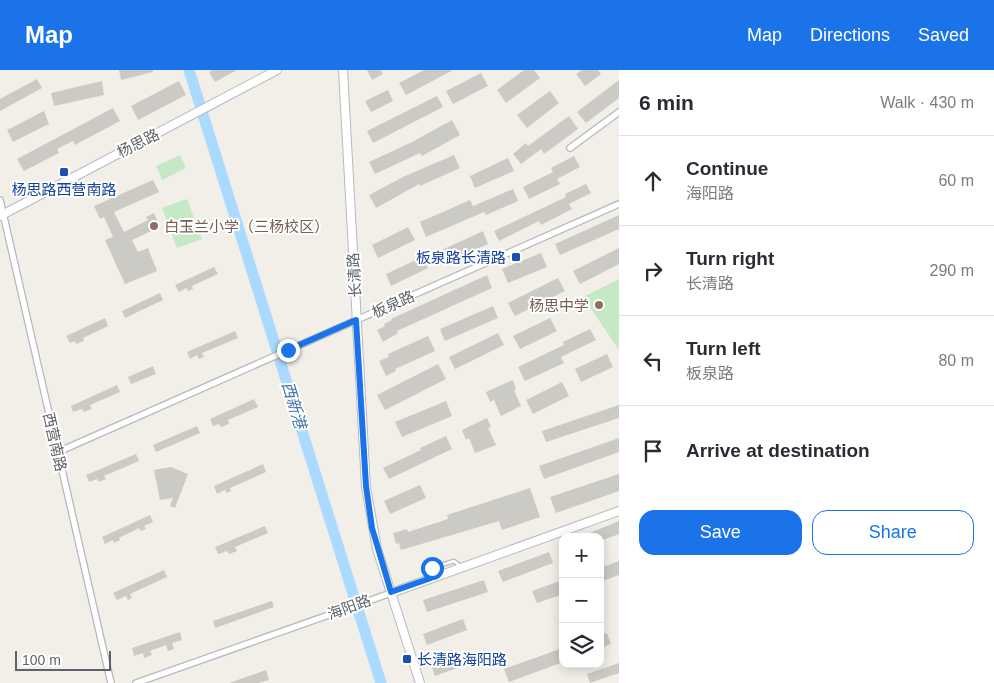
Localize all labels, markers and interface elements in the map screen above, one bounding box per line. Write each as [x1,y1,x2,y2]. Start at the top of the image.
text: Map [25,21,73,48]
text: Map [747,25,782,45]
text: Directions [810,25,890,45]
text: Saved [918,25,969,45]
text: 6 min [639,91,694,114]
text: Walk · 430 m [880,94,974,111]
street label: 杨思路 [114,125,162,161]
text: Continue [686,158,768,179]
marker: 杨思路西营南路 [58,166,70,178]
icon: ahead [639,167,667,195]
text: 60 m [938,172,974,189]
place label: 杨思路西营南路 [11,181,117,198]
text: 海阳路 [686,185,734,202]
place label: 白玉兰小学（三杨校区） [164,218,329,235]
marker: 白玉兰小学（三杨校区） [148,220,160,232]
text: Turn right [686,248,774,269]
place label: 板泉路长清路 [416,249,506,266]
marker: 板泉路长清路 [510,251,522,263]
street label: 长清路 [344,252,364,298]
icon: right [639,257,667,285]
text: 290 m [930,262,974,279]
text: 长清路 [686,275,734,292]
street label: 板泉路 [369,287,417,321]
place label: 杨思中学 [529,297,589,314]
marker: 杨思中学 [593,299,605,311]
text: Turn left [686,338,761,359]
route end [277,339,300,362]
icon: left [639,347,667,375]
text: 80 m [938,352,974,369]
text: 板泉路 [686,365,734,382]
water label: 西新港 [279,380,310,432]
street label: 西营南路 [40,411,70,473]
icon: arrive [639,437,667,465]
text: Arrive at destination [686,440,870,461]
button: Save [639,510,802,555]
button: Share [812,510,974,555]
map controls [559,533,604,668]
button: + [559,533,604,578]
route start [421,557,444,580]
button: − [559,578,604,623]
street label: 海阳路 [325,591,373,623]
button: layers [559,623,604,668]
scale bar [15,648,111,671]
place label: 长清路海阳路 [417,651,507,668]
text: 100 m [22,652,61,668]
marker: 长清路海阳路 [401,653,413,665]

